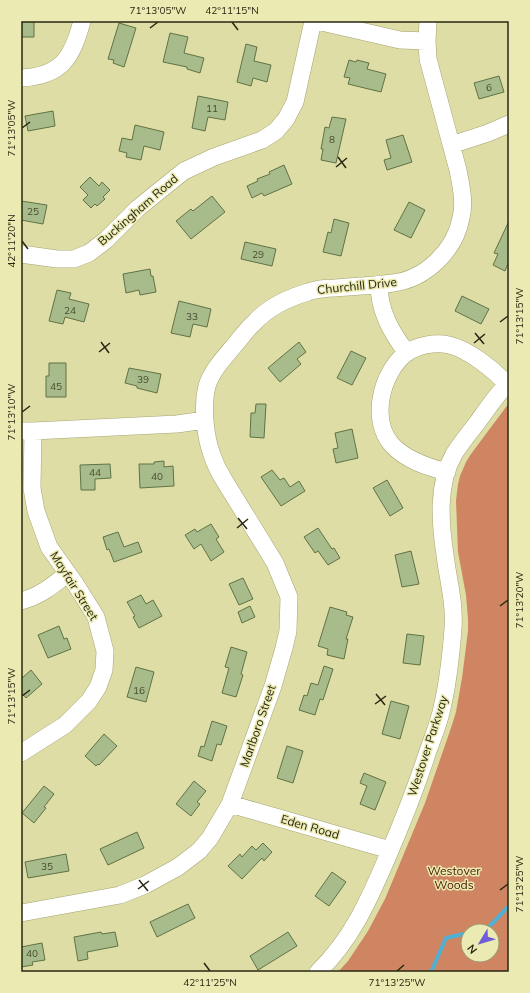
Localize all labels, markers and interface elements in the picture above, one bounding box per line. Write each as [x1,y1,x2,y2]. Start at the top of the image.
text: 71°13'05"W [130,4,186,17]
text: 42°11'15"N [205,4,259,17]
house number: 6 [486,81,492,94]
text: 71°13'05"W [5,100,18,156]
house number: 11 [206,102,218,115]
house number: 8 [329,133,335,146]
street label: Buckingham Road [94,171,181,249]
house number: 25 [27,205,39,218]
text: 42°11'20"N [5,214,18,268]
house number: 29 [252,248,264,261]
street label: Churchill Drive [316,274,398,297]
text: 71°13'15"W [513,288,526,344]
house number: 24 [64,304,76,317]
house number: 33 [186,310,198,323]
house number: 39 [137,373,149,386]
house number: 45 [50,380,62,393]
text: 71°13'10"W [5,384,18,440]
house number: 44 [89,466,101,479]
house number: 40 [151,470,163,483]
street label: Mayfair Street [47,548,102,623]
text: 71°13'20"W [513,572,526,628]
text: 71°13'15"W [5,668,18,724]
street label: Marlboro Street [236,683,279,769]
house number: 16 [133,684,145,697]
street label: Westover Parkway [404,693,451,798]
street label: Eden Road [279,811,341,842]
text: 71°13'25"W [513,856,526,912]
house number: 35 [41,860,53,873]
park label: Westover Woods [427,863,481,892]
north arrow [460,923,500,963]
text: N [464,942,480,957]
house number: 40 [26,947,38,960]
text: 42°11'25"N [183,976,237,989]
text: 71°13'25"W [369,976,425,989]

